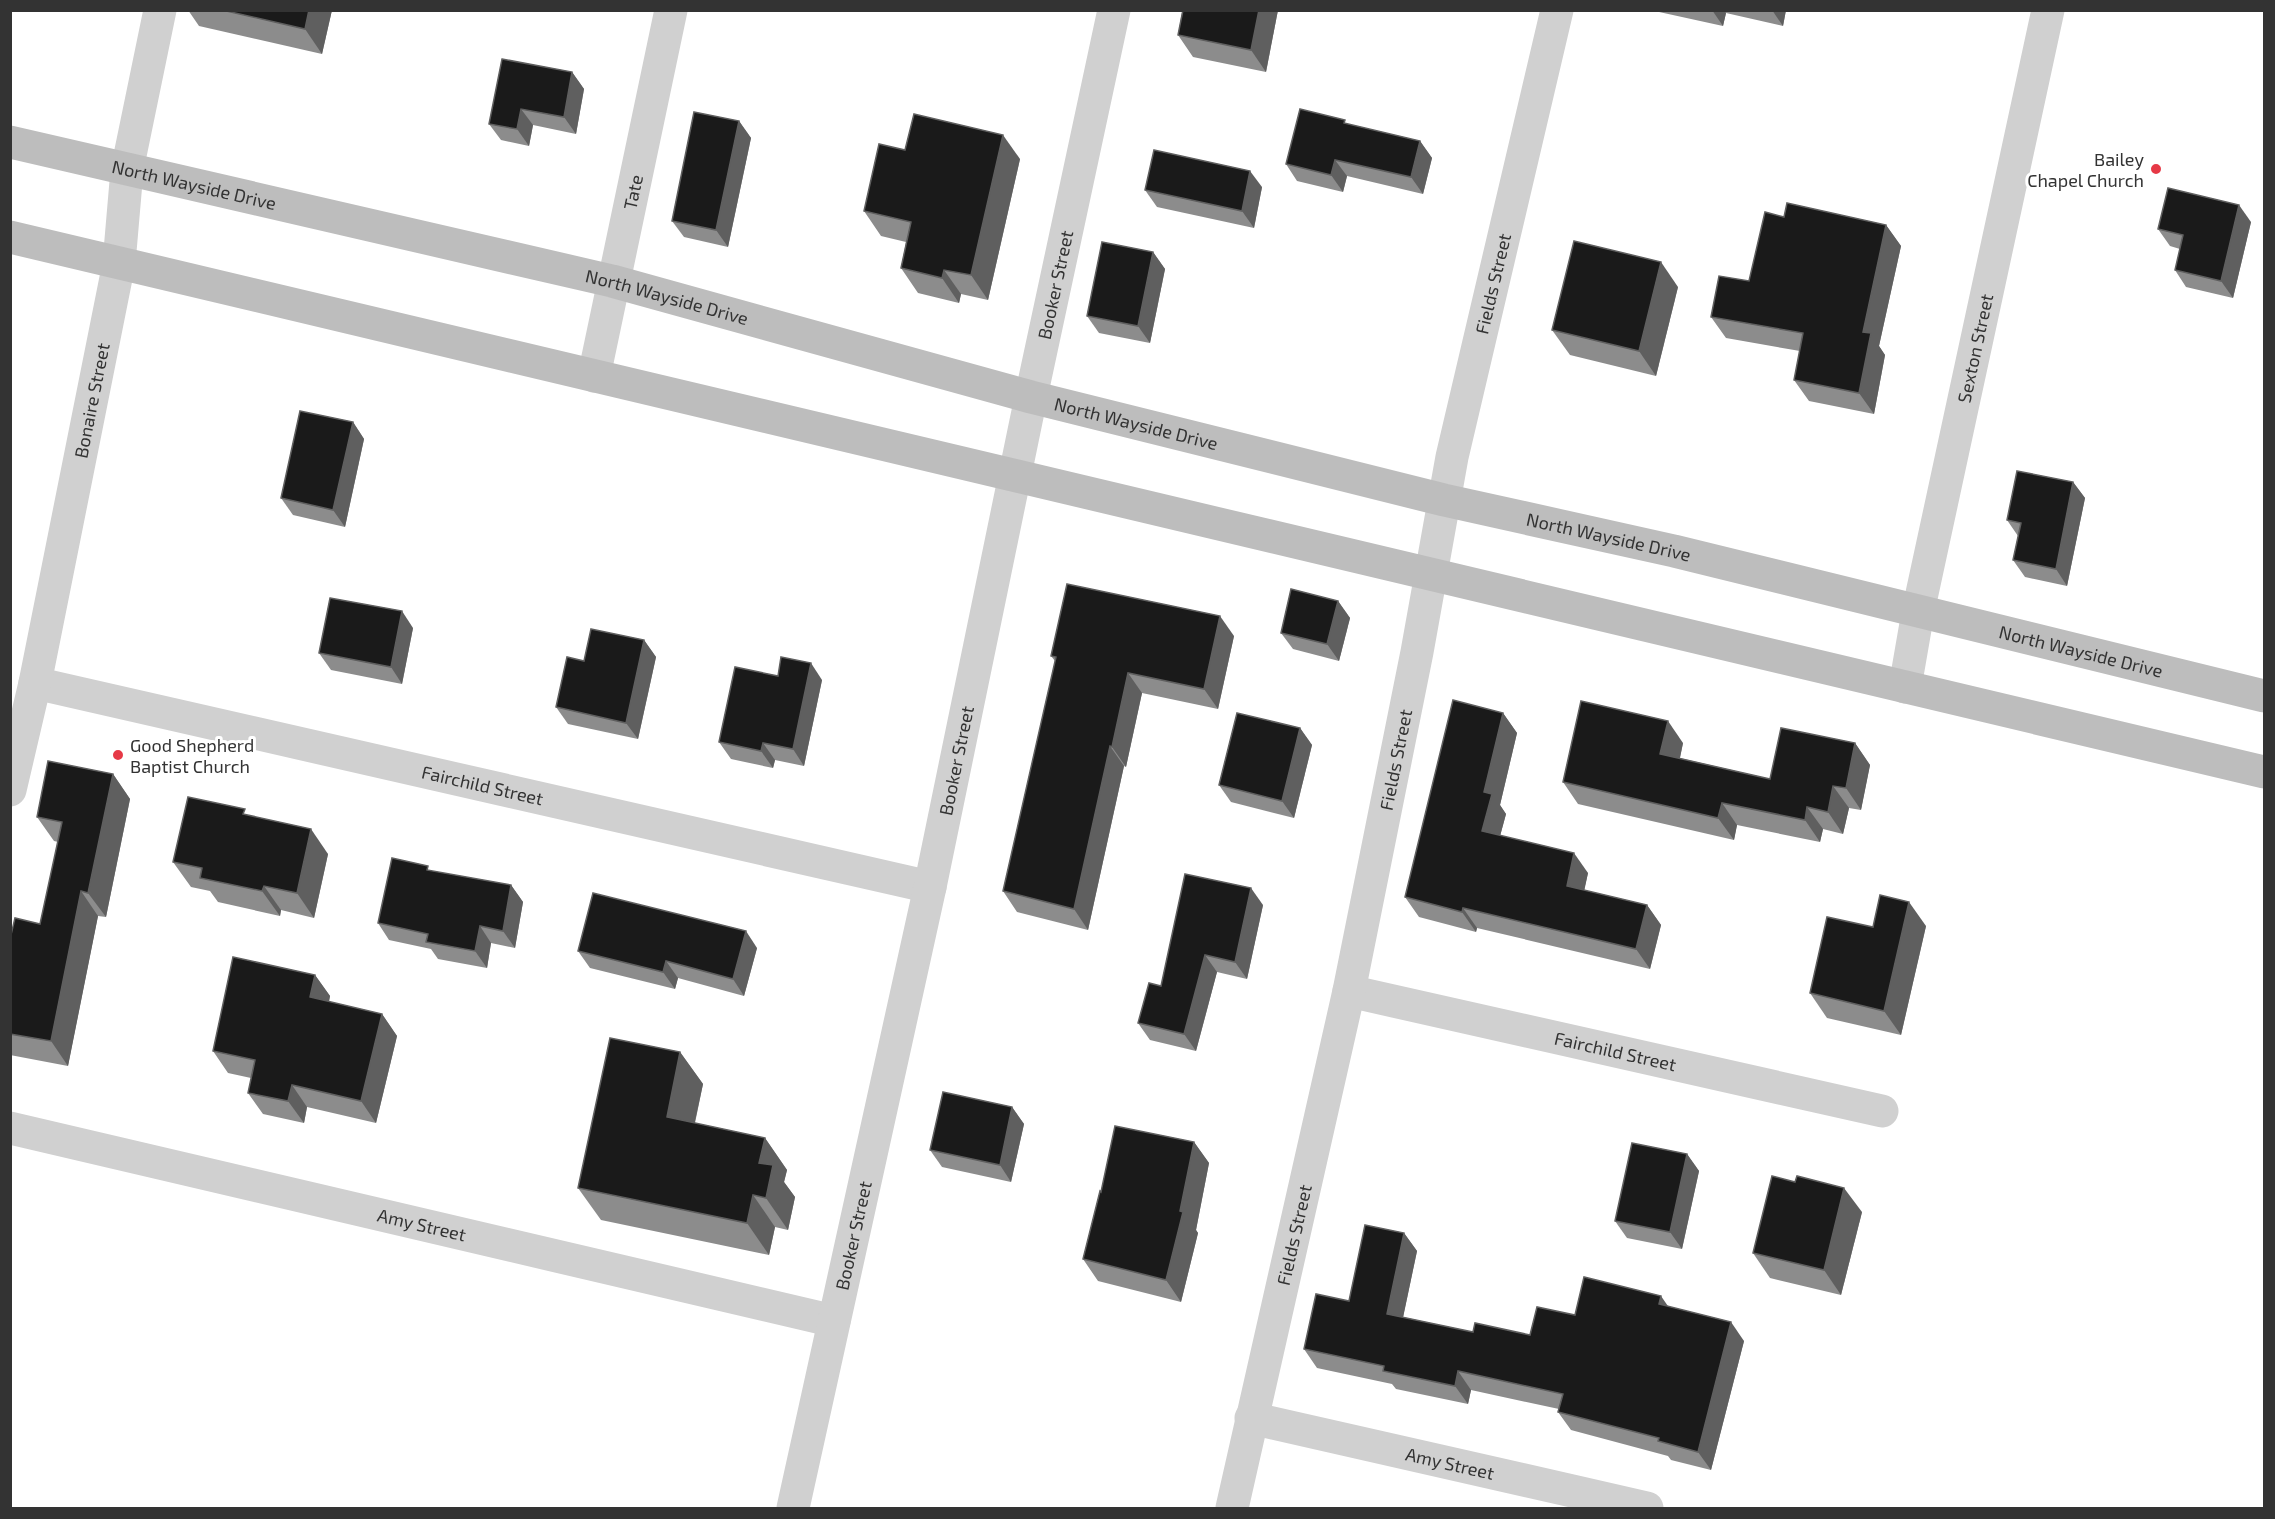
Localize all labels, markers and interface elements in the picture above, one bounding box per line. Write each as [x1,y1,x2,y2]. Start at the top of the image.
place label: Bailey Chapel Church [2027,148,2144,191]
street label: North Wayside Drive [110,155,278,214]
marker: Bailey Chapel Church [2149,162,2163,176]
street label: Tate [618,173,647,212]
street label: Booker Street [1033,228,1078,341]
street label: Fields Street [1470,231,1515,336]
street label: North Wayside Drive [583,264,751,329]
street label: Sexton Street [1953,292,1997,405]
street label: Bonaire Street [69,341,114,460]
street label: North Wayside Drive [1052,392,1220,454]
street label: North Wayside Drive [1524,508,1693,566]
street label: North Wayside Drive [1997,620,2165,682]
street label: Booker Street [934,704,978,817]
street label: Fields Street [1375,707,1416,812]
place label: Good Shepherd Baptist Church [130,734,254,777]
marker: Good Shepherd Baptist Church [111,748,125,762]
street label: Fairchild Street [420,760,546,810]
street label: Fairchild Street [1552,1027,1678,1075]
street label: Booker Street [830,1179,876,1292]
street label: Fields Street [1272,1182,1316,1287]
street label: Amy Street [375,1203,468,1245]
street label: Amy Street [1404,1442,1496,1484]

